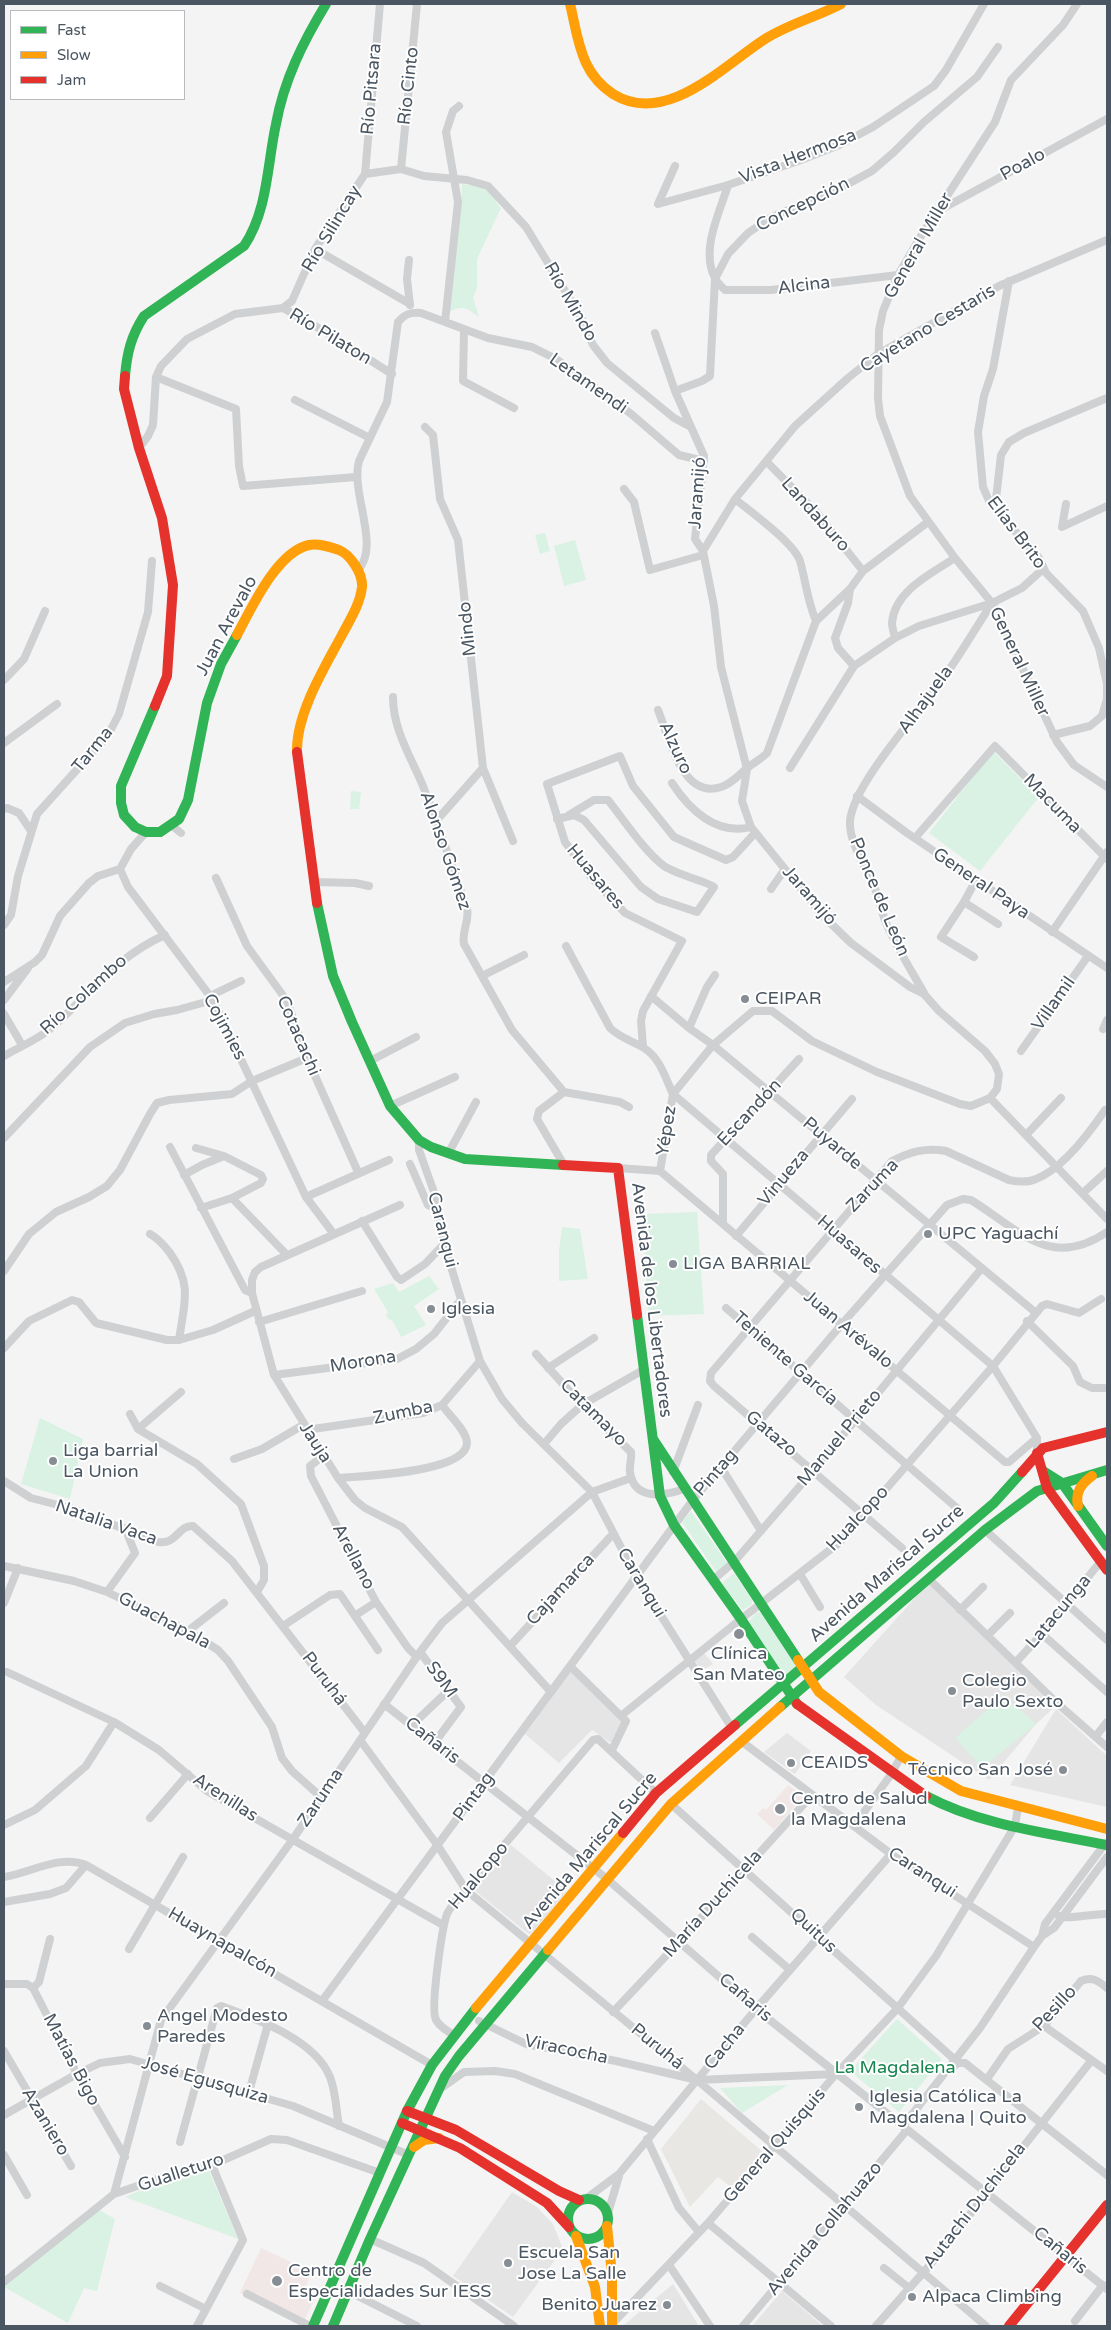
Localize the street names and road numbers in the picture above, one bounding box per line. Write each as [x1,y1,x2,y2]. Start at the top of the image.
street label: Río Pitsara [357,42,387,136]
street label: Río Cinto [394,46,424,126]
street label: Vista Hermosa [736,125,860,189]
street label: Poalo [997,144,1049,186]
street label: Concepción [753,173,853,237]
street label: Río Silincay [298,182,366,276]
street label: General Miller [880,189,958,303]
street label: Río Mindo [539,259,601,345]
street label: Alcina [776,272,832,300]
street label: Cayetano Cestaris [857,280,999,378]
street label: Río Pilaton [285,304,375,370]
street label: Letamendi [545,349,631,419]
street label: Jaramijó [685,456,711,530]
street label: Landaburo [776,473,854,557]
street label: Elías Brito [982,492,1050,574]
street label: Juan Arevalo [192,572,262,680]
street label: Mindo [454,601,482,657]
street label: General Miller [984,604,1054,720]
street label: Alhajuela [894,662,958,738]
street label: Alzuro [654,718,696,778]
street label: Tarma [68,723,118,777]
street label: Macuma [1018,770,1086,838]
street label: Alonso Gómez [415,789,475,913]
street label: Ponce de León [844,834,914,960]
street label: Huasares [561,840,629,914]
street label: General Paya [928,844,1034,924]
street label: Jaramijó [777,862,841,930]
street label: Río Colambo [36,950,132,1040]
street label: Villamil [1028,973,1080,1035]
street label: Cojimies [198,990,250,1064]
street label: Cotacachi [271,993,325,1079]
street label: Escandón [713,1075,787,1151]
street label: Yépez [652,1104,682,1158]
street label: Puyarde [798,1113,866,1175]
street label: Vinueza [754,1145,814,1211]
street label: Zaruma [842,1155,904,1217]
street label: Avenida de los Libertadores [626,1181,676,1419]
street label: Caranqui [422,1190,462,1270]
street label: Huasares [812,1211,886,1279]
street label: Juan Arévalo [799,1286,897,1374]
street label: Teniente García [728,1307,842,1411]
street label: Morona [328,1346,398,1378]
street label: Catamayo [555,1375,631,1451]
street label: Manuel Prieto [793,1385,887,1491]
street label: Zumba [371,1396,435,1430]
street label: Gatazo [741,1406,801,1462]
street label: Jauja [294,1419,336,1467]
street label: Pintag [690,1445,742,1501]
street label: Hualcopo [822,1482,894,1556]
street label: Natalia Vaca [52,1495,160,1551]
street label: Avenida Mariscal Sucre [805,1501,969,1647]
street label: Arellano [327,1521,379,1593]
street label: Caranqui [612,1544,670,1622]
street label: Cajamarca [522,1550,600,1630]
street label: Latacunga [1022,1570,1096,1654]
street label: Guachapala [114,1588,214,1654]
street label: Puruhá [297,1648,351,1710]
street label: S9M [421,1658,461,1702]
street label: Cañaris [400,1713,464,1769]
street label: Zaruma [294,1765,348,1831]
street label: Pintag [449,1768,499,1826]
street label: Avenida Mariscal Sucre [518,1768,662,1934]
street label: Arenillas [188,1769,262,1827]
street label: Hualcopo [444,1838,514,1914]
street label: Caranqui [884,1843,960,1903]
street label: María Duchicela [659,1846,767,1962]
street label: Huaynapalcón [164,1903,280,1983]
street label: Quitus [785,1904,841,1958]
street label: Cañaris [714,1969,776,2027]
street label: Pesillo [1028,1981,1082,2037]
street label: Matías Bigo [38,2010,104,2110]
street label: Puruhá [626,2019,688,2075]
street label: Cacha [700,2019,750,2075]
street label: Viracocha [522,2031,610,2069]
street label: José Egusquiza [139,2053,271,2109]
street label: Azaniero [16,2084,74,2160]
street label: General Quisquis [719,2084,831,2208]
street label: Autachi Duchicela [919,2138,1031,2274]
street label: Gualleturo [135,2149,227,2197]
street label: Avenida Collahuazo [763,2158,887,2300]
street label: Cañaris [1028,2223,1092,2279]

